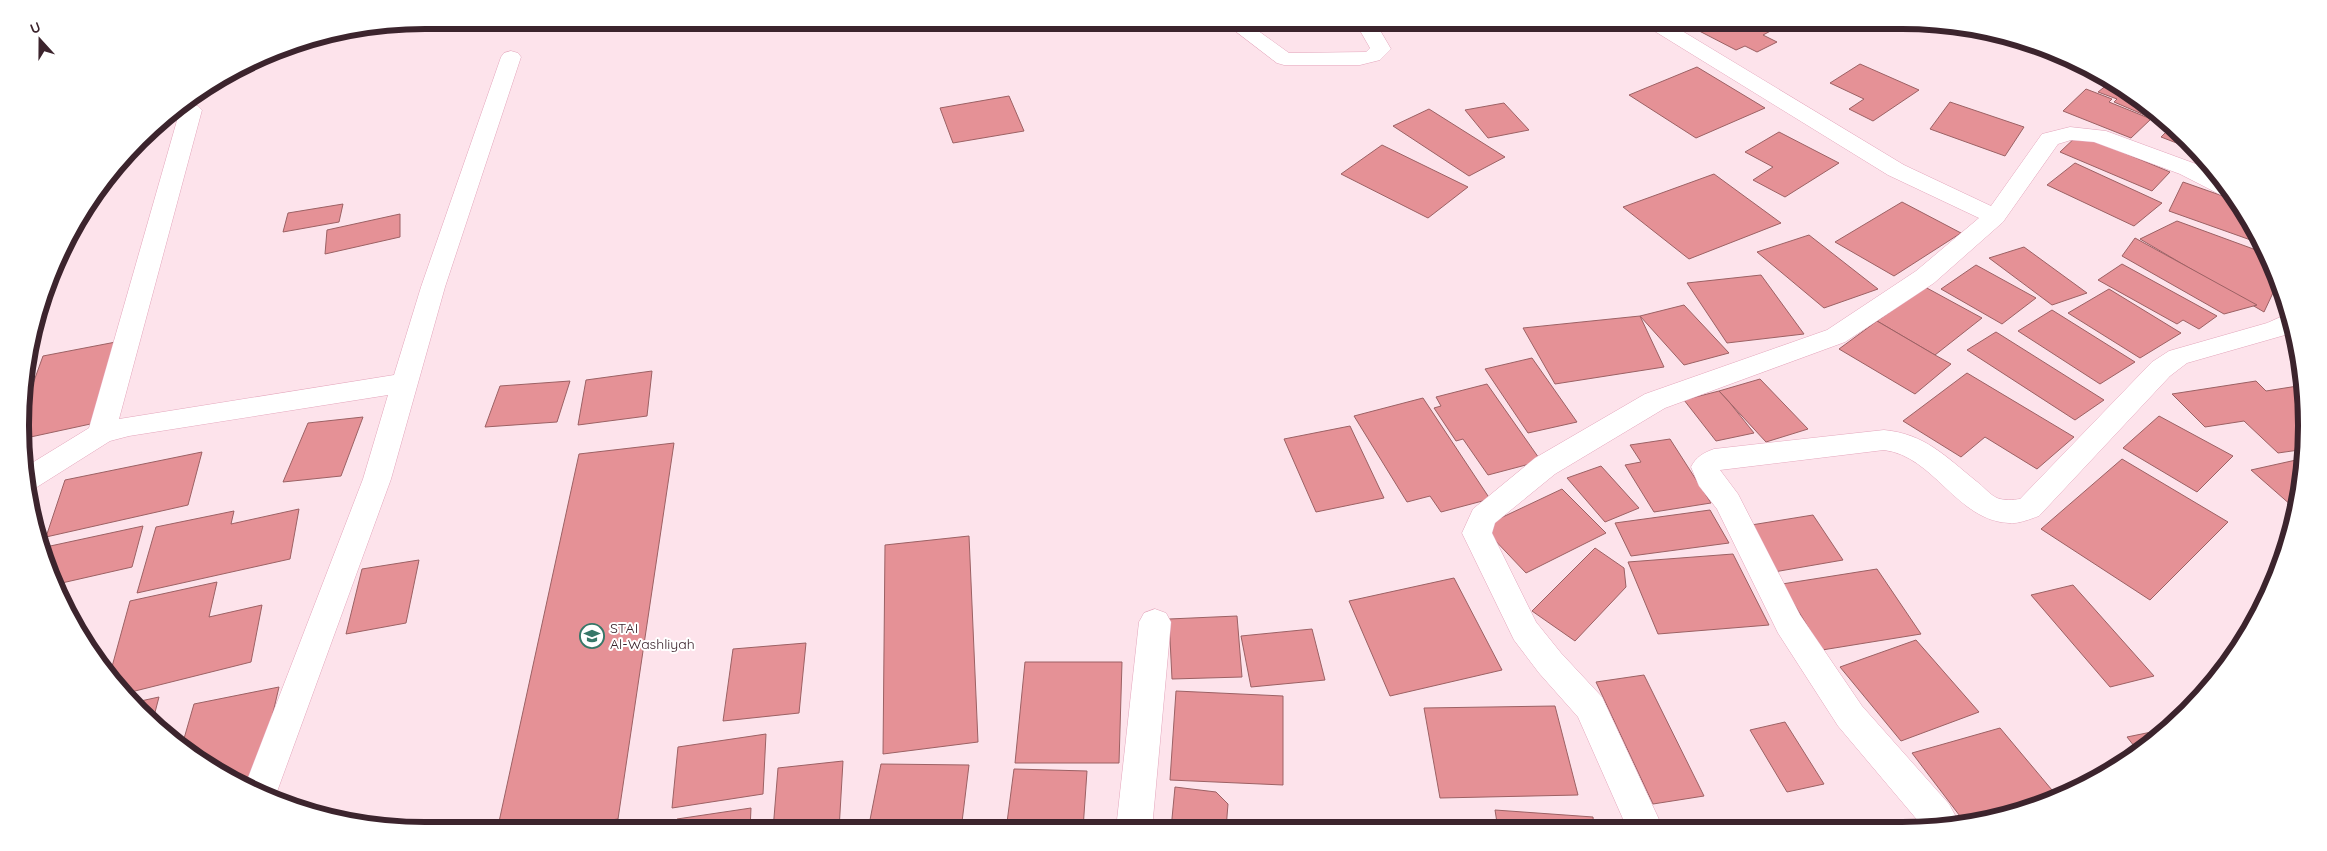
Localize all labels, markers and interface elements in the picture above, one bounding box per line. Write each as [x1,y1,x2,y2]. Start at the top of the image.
north arrow [15,15,65,65]
text: U [28,18,43,38]
place label: STAI Al-Washliyah [610,619,695,653]
school or university icon: STAI Al-Washliyah [579,623,605,649]

